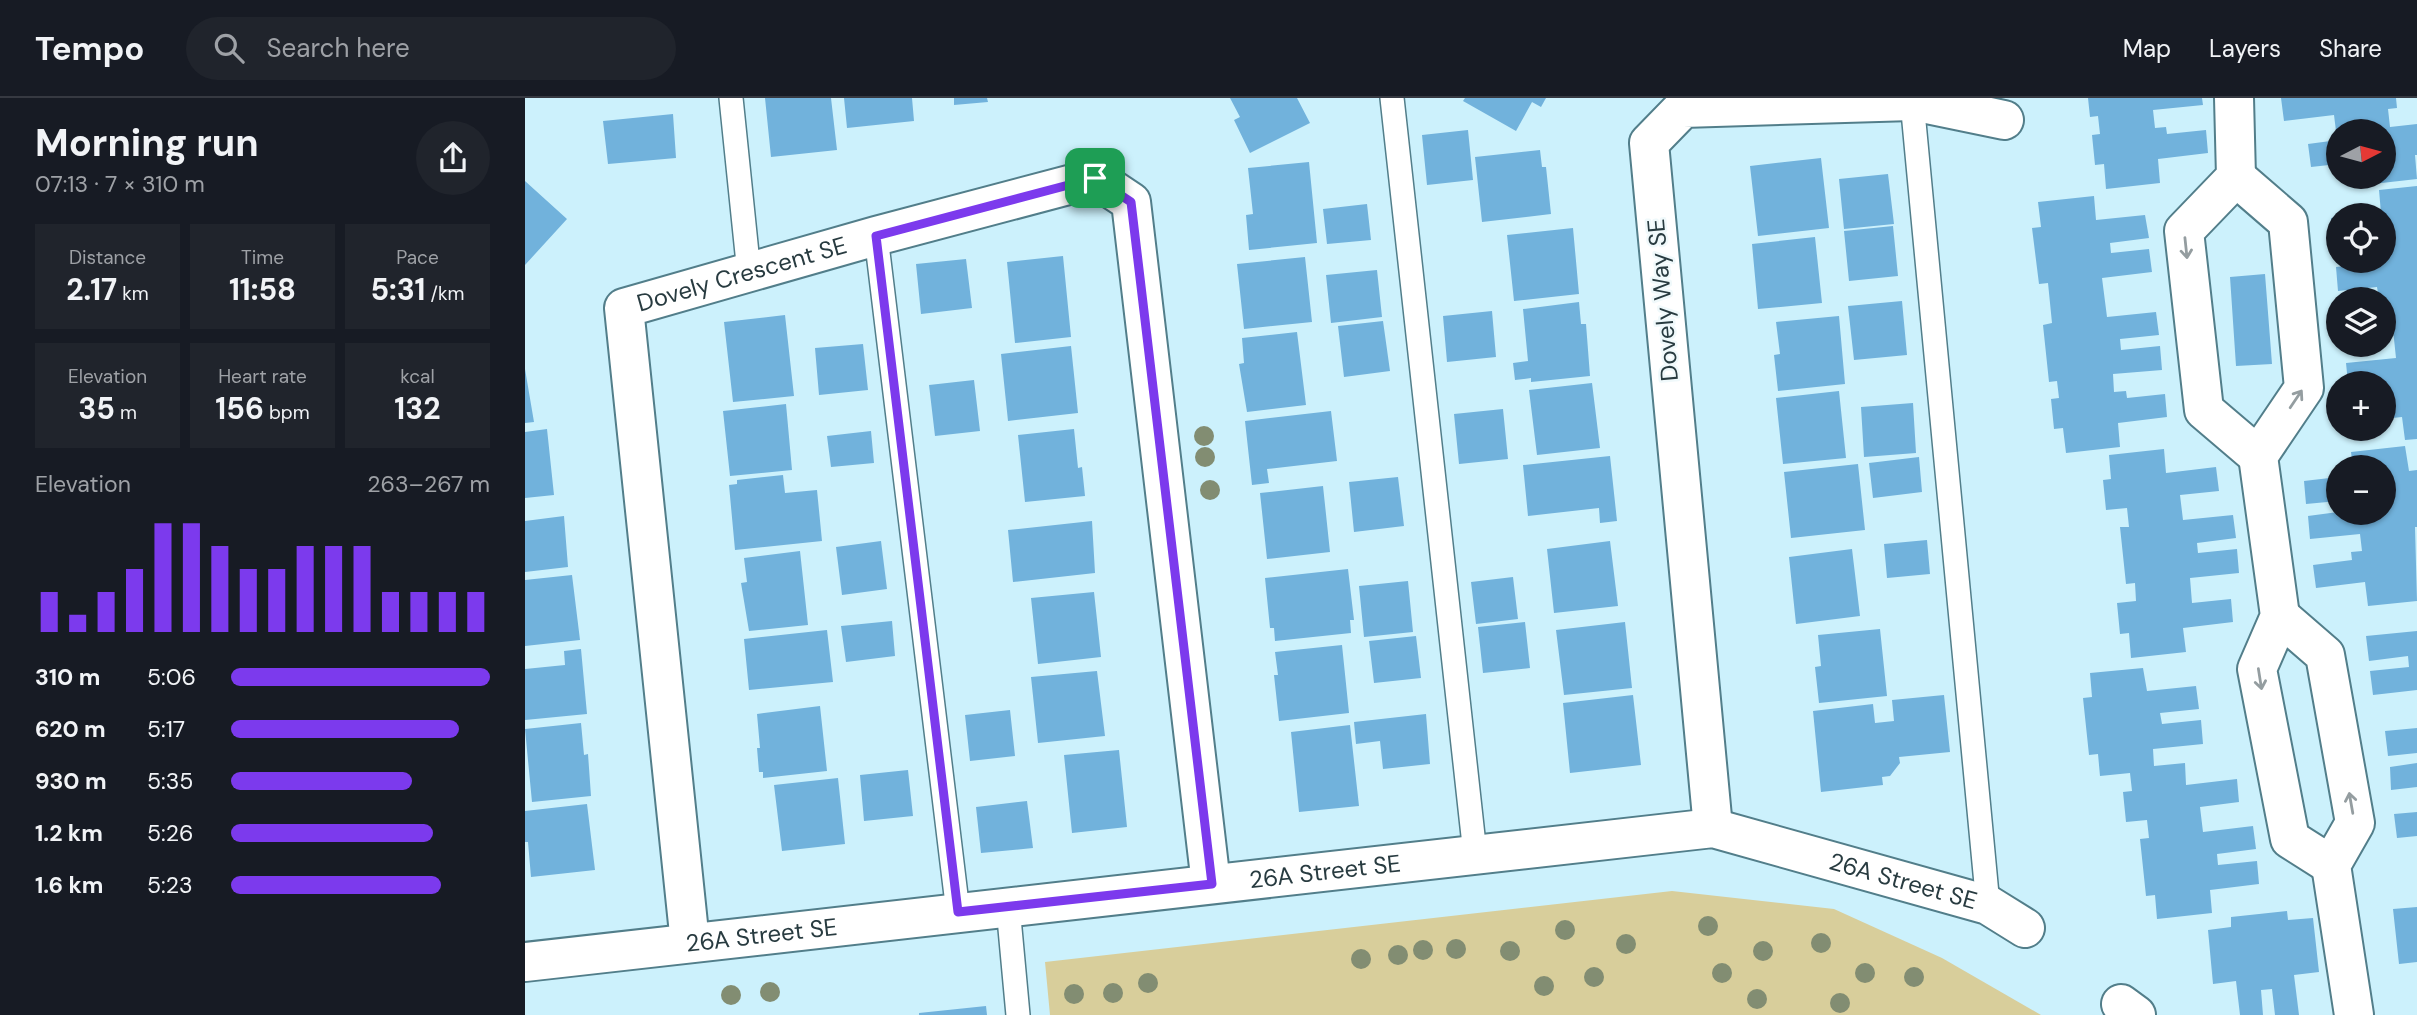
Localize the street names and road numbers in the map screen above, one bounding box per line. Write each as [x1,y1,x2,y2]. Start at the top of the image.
street label: Dovely Way SE [1640,218,1685,383]
street label: Dovely Crescent SE [633,229,850,319]
street label: 26A Street SE [1826,845,1981,916]
street label: 26A Street SE [1247,847,1402,895]
street label: 26A Street SE [684,911,839,959]

